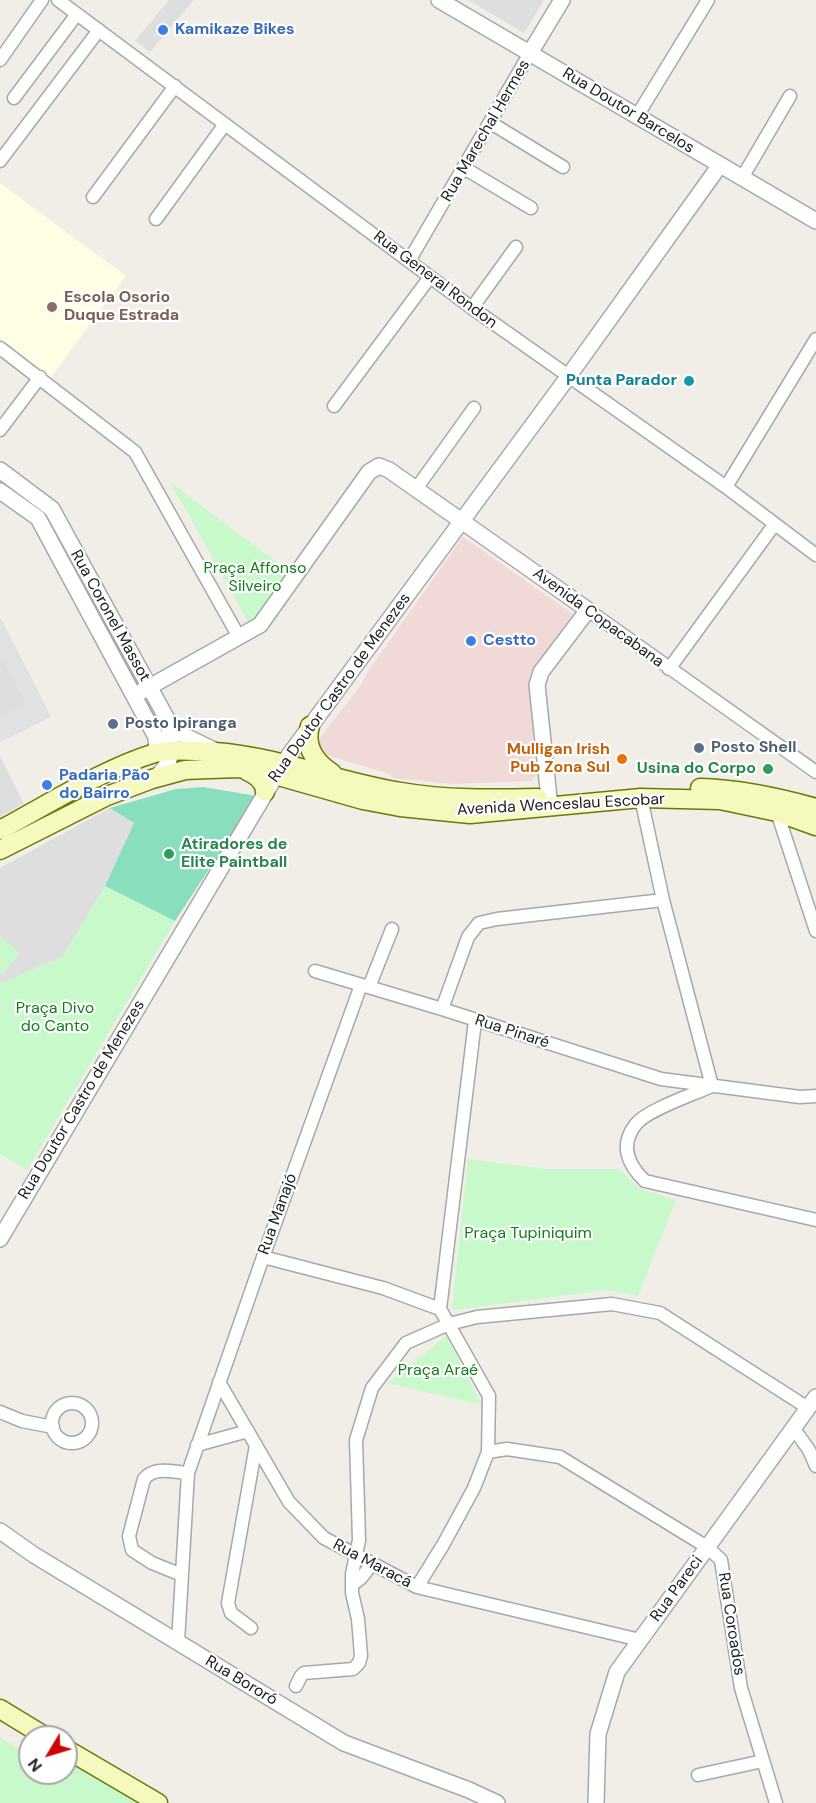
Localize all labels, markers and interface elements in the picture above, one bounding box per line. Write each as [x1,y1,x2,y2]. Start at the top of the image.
place label: Kamikaze Bikes [175,20,295,40]
marker: Kamikaze Bikes [156,23,170,37]
street label: Rua Marechal Hermes [438,57,534,205]
street label: Rua Doutor Barcelos [559,64,697,158]
street label: Rua General Rondon [369,227,501,333]
place label: Escola Osorio Duque Estrada [64,288,179,326]
marker: Escola Osorio Duque Estrada [45,300,59,314]
place label: Punta Parador [566,371,677,391]
marker: Punta Parador [682,374,696,388]
street label: Rua Coronel Massot [66,547,154,685]
park label: Praça Affonso Silveiro [203,559,307,597]
street label: Avenida Copacabana [529,564,667,672]
street label: Rua Doutor Castro de Menezes [265,590,415,786]
place label: Cestto [483,631,536,651]
marker: Cestto [464,634,478,648]
place label: Posto Ipiranga [125,714,237,734]
marker: Posto Ipiranga [106,717,120,731]
place label: Posto Shell [711,738,796,758]
place label: Mulligan Irish Pub Zona Sul [507,740,610,778]
marker: Posto Shell [692,741,706,755]
marker: Mulligan Irish Pub Zona Sul [615,752,629,766]
place label: Usina do Corpo [637,759,756,779]
marker: Usina do Corpo [761,762,775,776]
place label: Padaria Pão do Bairro [59,766,150,804]
marker: Padaria Pão do Bairro [40,778,54,792]
street label: Avenida Wenceslau Escobar [457,790,665,820]
place label: Atiradores de Elite Paintball [181,835,287,873]
marker: Atiradores de Elite Paintball [162,847,176,861]
street label: Rua Doutor Castro de Menezes [15,997,149,1203]
park label: Praça Divo do Canto [16,999,94,1037]
street label: Rua Pinaré [472,1011,552,1053]
street label: Rua Manajó [254,1171,302,1257]
park label: Praça Tupiniquim [464,1224,592,1244]
park label: Praça Araé [398,1361,478,1381]
street label: Rua Maracá [329,1535,415,1593]
street label: Rua Pareci [647,1552,707,1626]
street label: Rua Coroados [713,1571,749,1677]
street label: Rua Bororó [201,1652,281,1710]
north arrow [18,1725,78,1785]
text: N [23,1754,47,1776]

